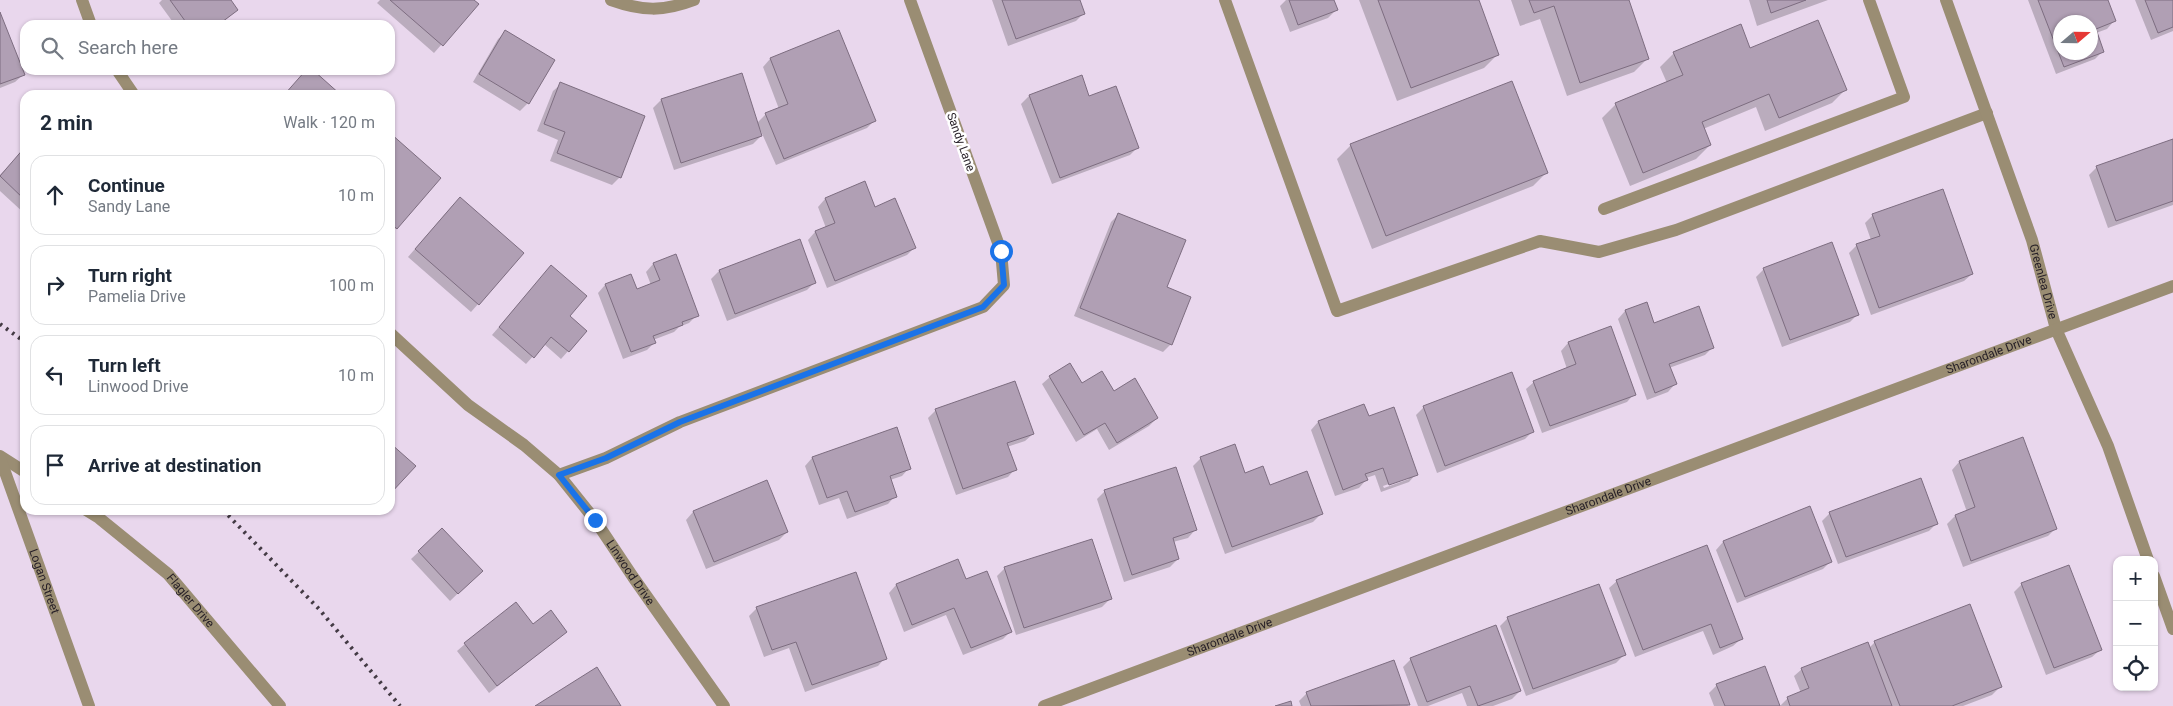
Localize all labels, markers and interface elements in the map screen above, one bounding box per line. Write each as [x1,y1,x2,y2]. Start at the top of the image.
north arrow [2053,15,2098,60]
search box [20,20,395,75]
icon: search [38,34,66,62]
text: Search here [78,36,178,59]
text: 2 min [40,111,93,135]
street label: Sandy Lane [944,111,978,173]
text: Walk · 120 m [283,113,375,132]
text: Continue [88,174,165,197]
icon: ahead [41,181,69,209]
text: 10 m [338,186,374,205]
text: Sandy Lane [88,197,170,216]
route start [990,240,1013,263]
street label: Greenlea Drive [2026,242,2060,321]
text: Turn right [88,264,172,287]
icon: right [41,271,69,299]
text: 100 m [329,276,374,295]
text: Pamelia Drive [88,287,186,306]
street label: Sharondale Drive [1944,332,2034,377]
text: Turn left [88,354,161,377]
icon: left [41,361,69,389]
text: 10 m [338,366,374,385]
text: Linwood Drive [88,377,189,396]
icon: arrive [41,451,69,479]
text: Arrive at destination [88,454,261,477]
street label: Sharondale Drive [1563,474,1653,518]
route end [584,509,607,532]
street label: Linwood Drive [603,537,657,608]
street label: Logan Street [26,547,62,616]
map controls [2113,556,2158,691]
button: + [2113,556,2158,601]
street label: Flagler Drive [164,571,217,630]
button: − [2113,601,2158,646]
street label: Sharondale Drive [1185,615,1274,659]
button: locate [2113,646,2158,691]

